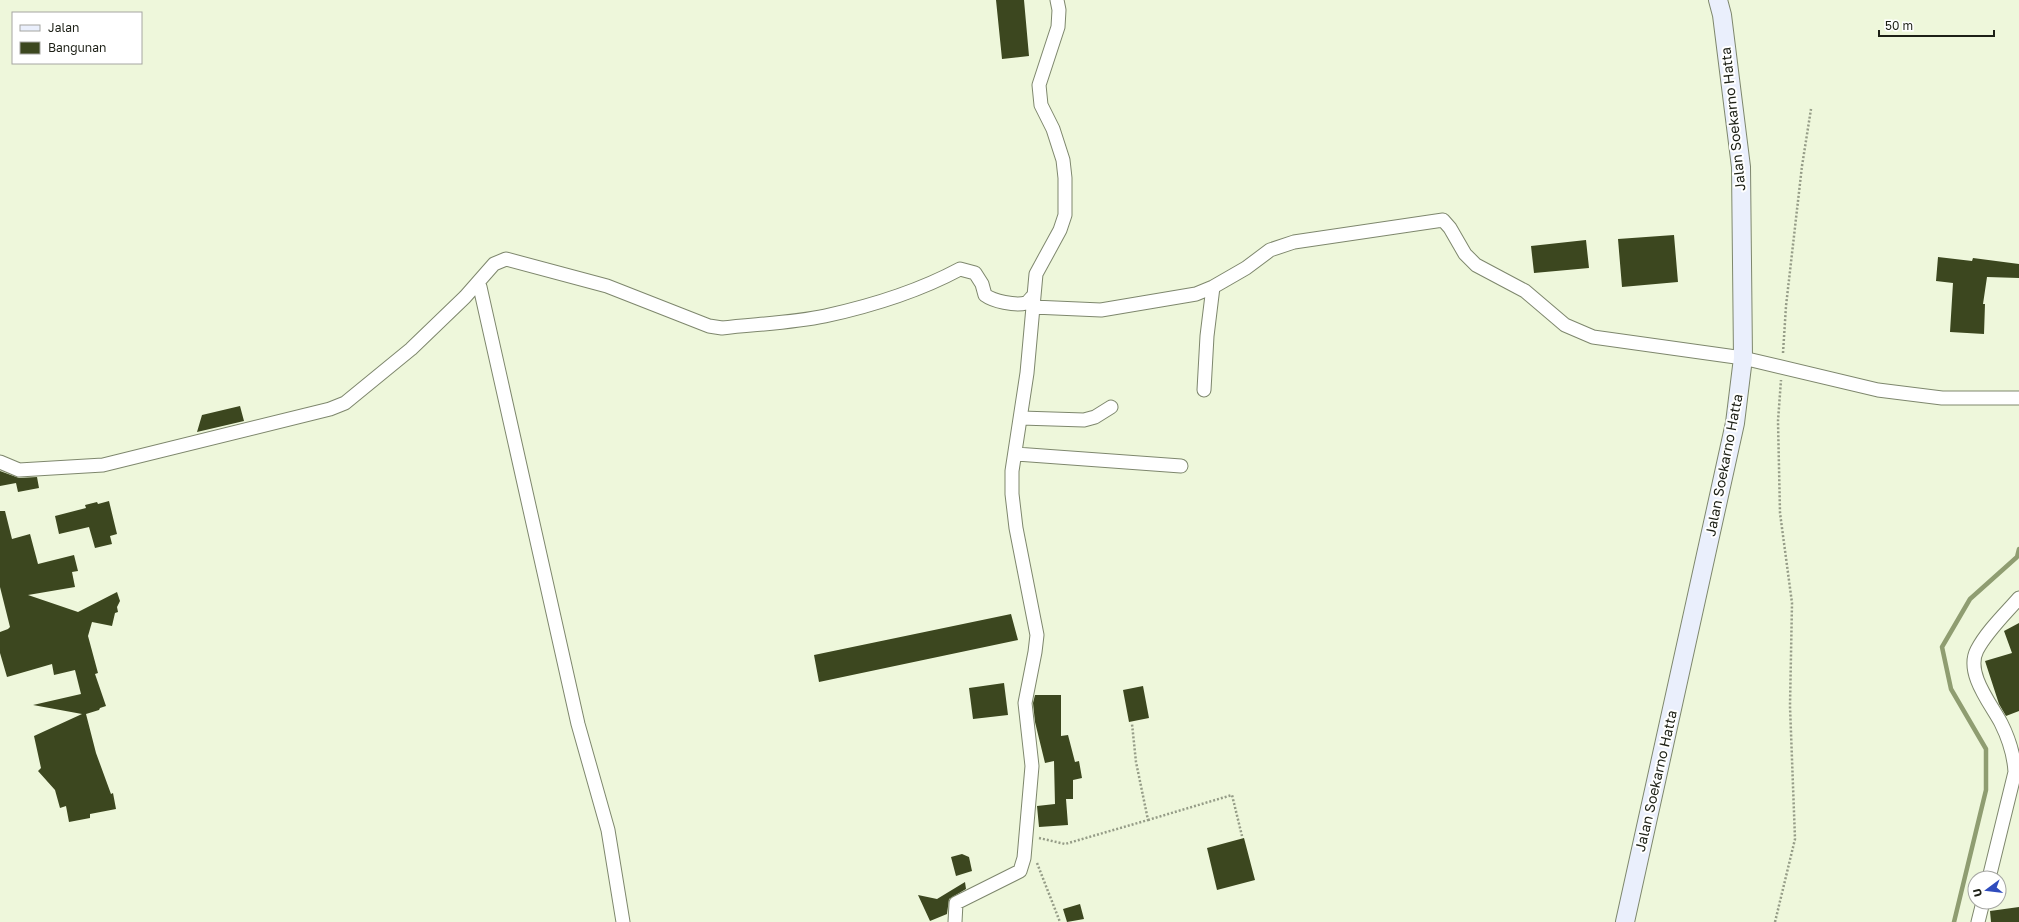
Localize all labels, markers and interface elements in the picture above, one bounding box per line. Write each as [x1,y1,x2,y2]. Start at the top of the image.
legend [12,12,142,64]
scale bar [1879,12,1994,38]
text: 50 m [1885,18,1913,33]
text: Jalan [48,20,79,35]
text: Bangunan [48,40,106,55]
street label: Jalan Soekarno Hatta [1716,46,1749,192]
street label: Jalan Soekarno Hatta [1701,392,1746,538]
street label: Jalan Soekarno Hatta [1631,708,1680,853]
north arrow [1967,870,2007,910]
text: U [1970,887,1984,898]

